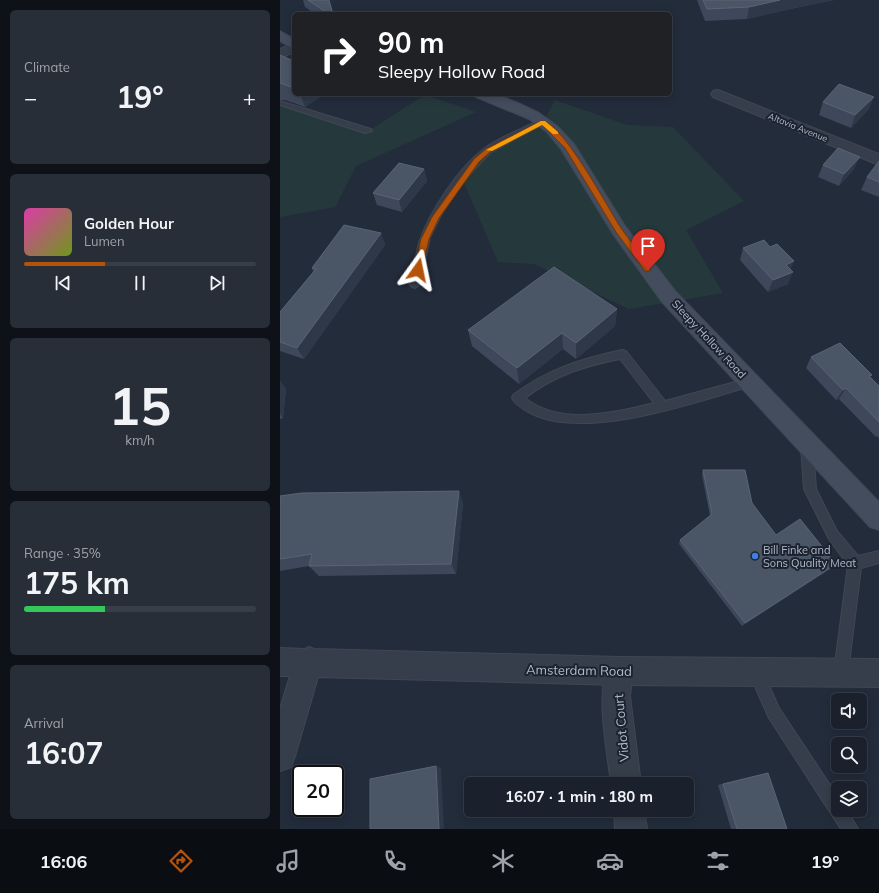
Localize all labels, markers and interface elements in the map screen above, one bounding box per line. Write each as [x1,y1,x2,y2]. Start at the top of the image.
text: 90 m [378,25,444,60]
icon: right [312,28,364,80]
text: Climate [24,59,70,75]
text: Sleepy Hollow Road [378,60,545,83]
text: 19° [116,78,164,116]
text: − [24,84,37,112]
text: + [243,84,256,112]
street label: Altavia Avenue [767,110,829,144]
text: Golden Hour [84,214,174,233]
pin [631,229,665,270]
text: Lumen [84,233,125,249]
icon: arrive [637,235,659,257]
position arrow [397,249,439,291]
icon: previous [52,272,74,294]
icon: pause [129,272,151,294]
icon: next [206,272,228,294]
street label: Sleepy Hollow Road [669,297,749,381]
text: 15 [109,373,171,438]
text: km/h [125,432,155,448]
place label: Bill Finke and Sons Quality Meat [763,543,856,570]
text: Range · 35% [24,545,101,561]
marker: Bill Finke and Sons Quality Meat [750,551,760,561]
text: 175 km [24,564,130,602]
street label: Amsterdam Road [526,661,632,679]
street label: Vidot Court [610,693,632,763]
map controls [831,693,867,817]
button: sound [831,693,867,729]
text: Arrival [24,715,64,731]
text: 16:07 [24,734,103,772]
button: search [831,737,867,773]
speed limit sign: 20 [292,765,344,817]
button: layers [831,781,867,817]
text: 16:07 · 1 min · 180 m [505,787,653,806]
icon: directions [167,847,195,875]
icon: music [274,847,302,875]
icon: phone [381,847,409,875]
icon: climate [489,847,517,875]
icon: car [596,847,624,875]
icon: filters [704,847,732,875]
text: 16:06 [40,850,87,873]
text: 19° [811,850,839,873]

